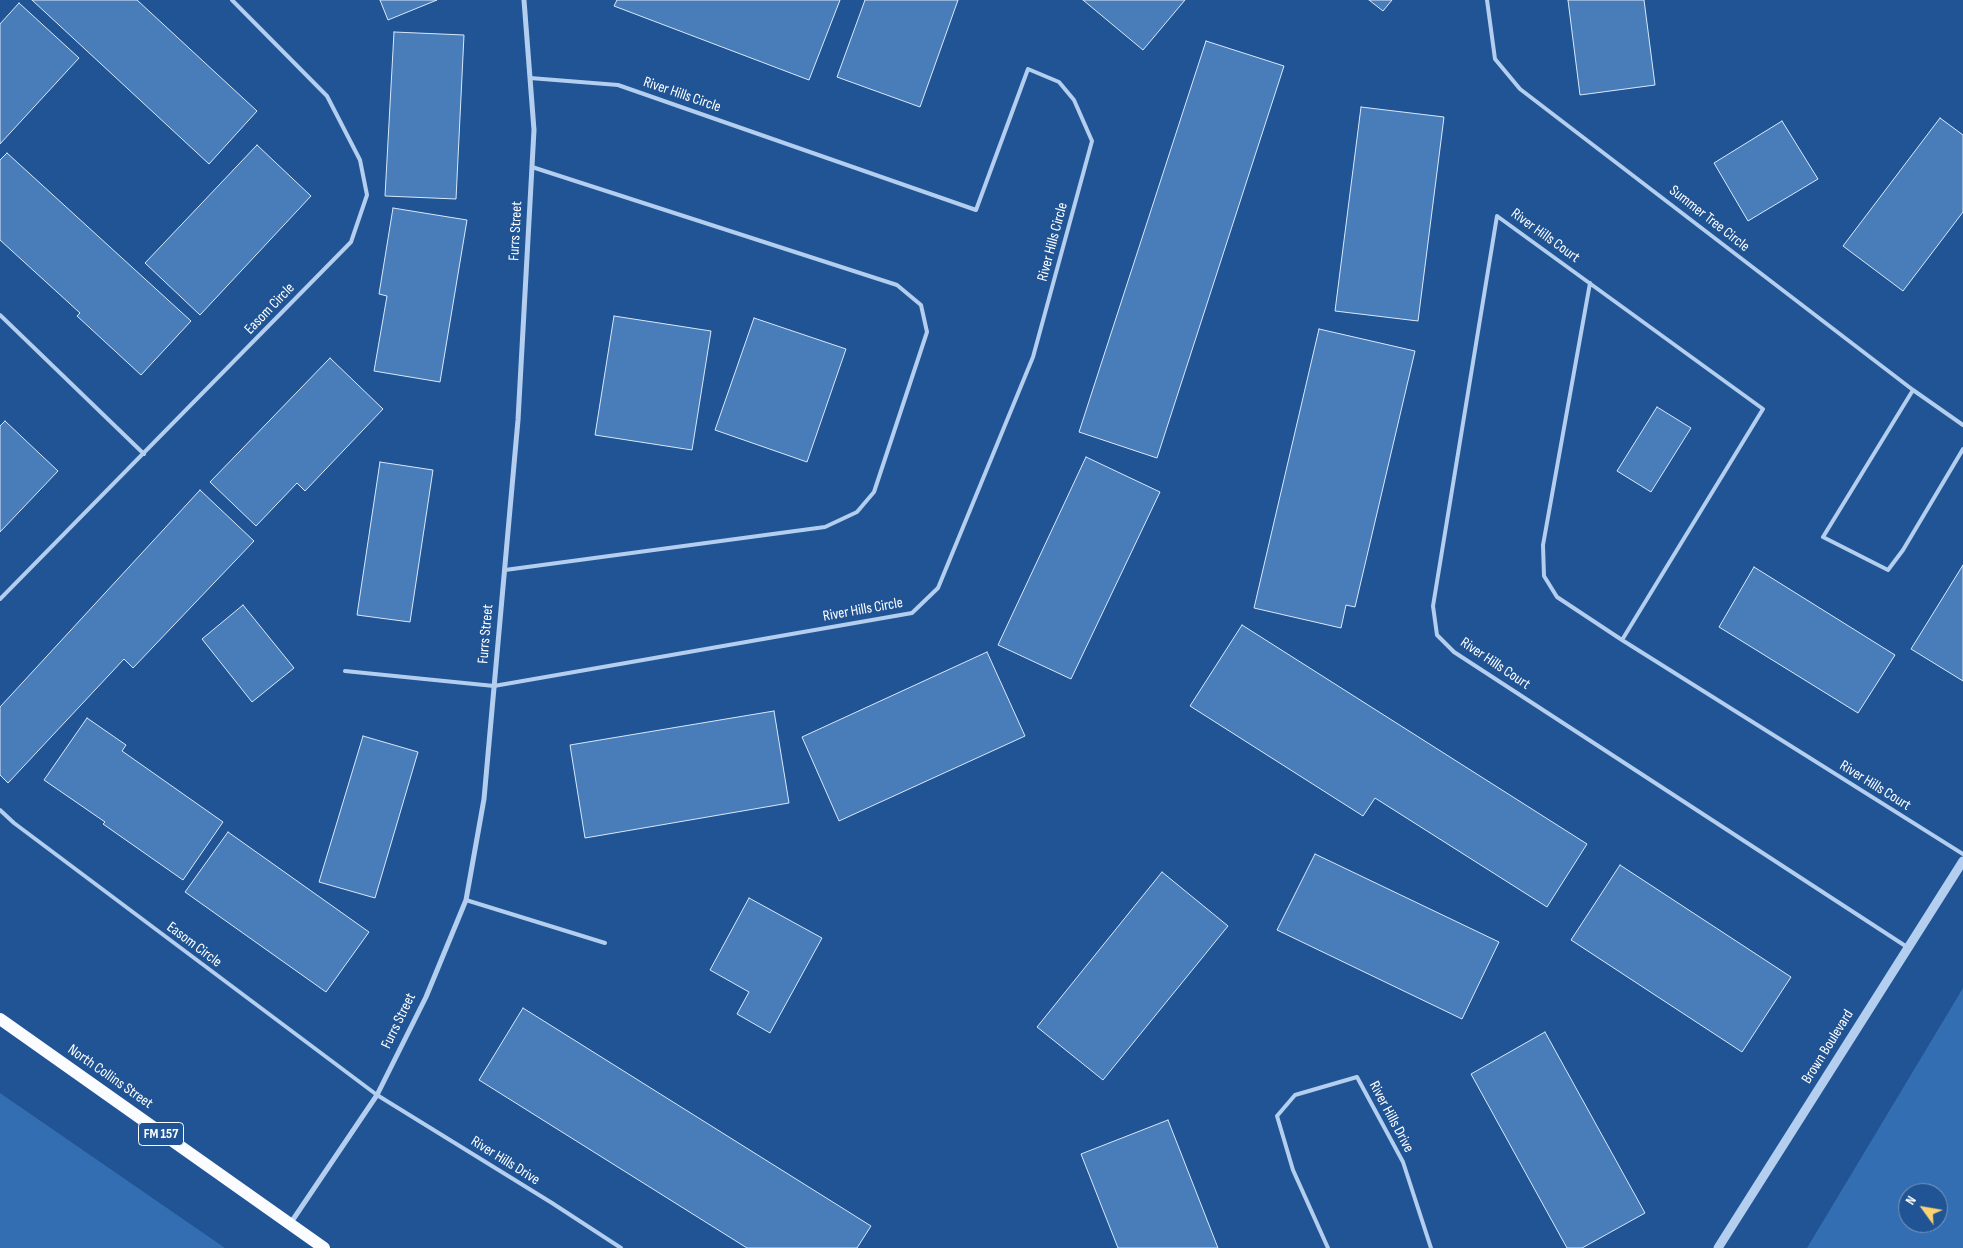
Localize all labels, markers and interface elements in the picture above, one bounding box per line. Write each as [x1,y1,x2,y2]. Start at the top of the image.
street label: River Hills Circle [641,73,723,117]
street label: Summer Tree Circle [1665,182,1753,256]
street label: Furrs Street [505,201,527,261]
street label: River Hills Circle [1034,201,1072,283]
street label: River Hills Court [1507,205,1583,267]
street label: Easom Circle [241,280,299,338]
street label: River Hills Circle [822,594,904,626]
street label: Furrs Street [474,603,498,665]
street label: River Hills Court [1457,634,1533,694]
street label: River Hills Court [1836,757,1914,815]
street label: Easom Circle [163,918,225,972]
street label: Furrs Street [378,990,420,1052]
street label: Brown Boulevard [1798,1007,1858,1087]
street label: North Collins Street [64,1041,156,1113]
street label: River Hills Drive [1365,1078,1417,1156]
road number: FM 157 [138,1122,184,1146]
street label: River Hills Drive [467,1133,543,1189]
north arrow [1898,1183,1948,1233]
text: N [1902,1193,1920,1208]

